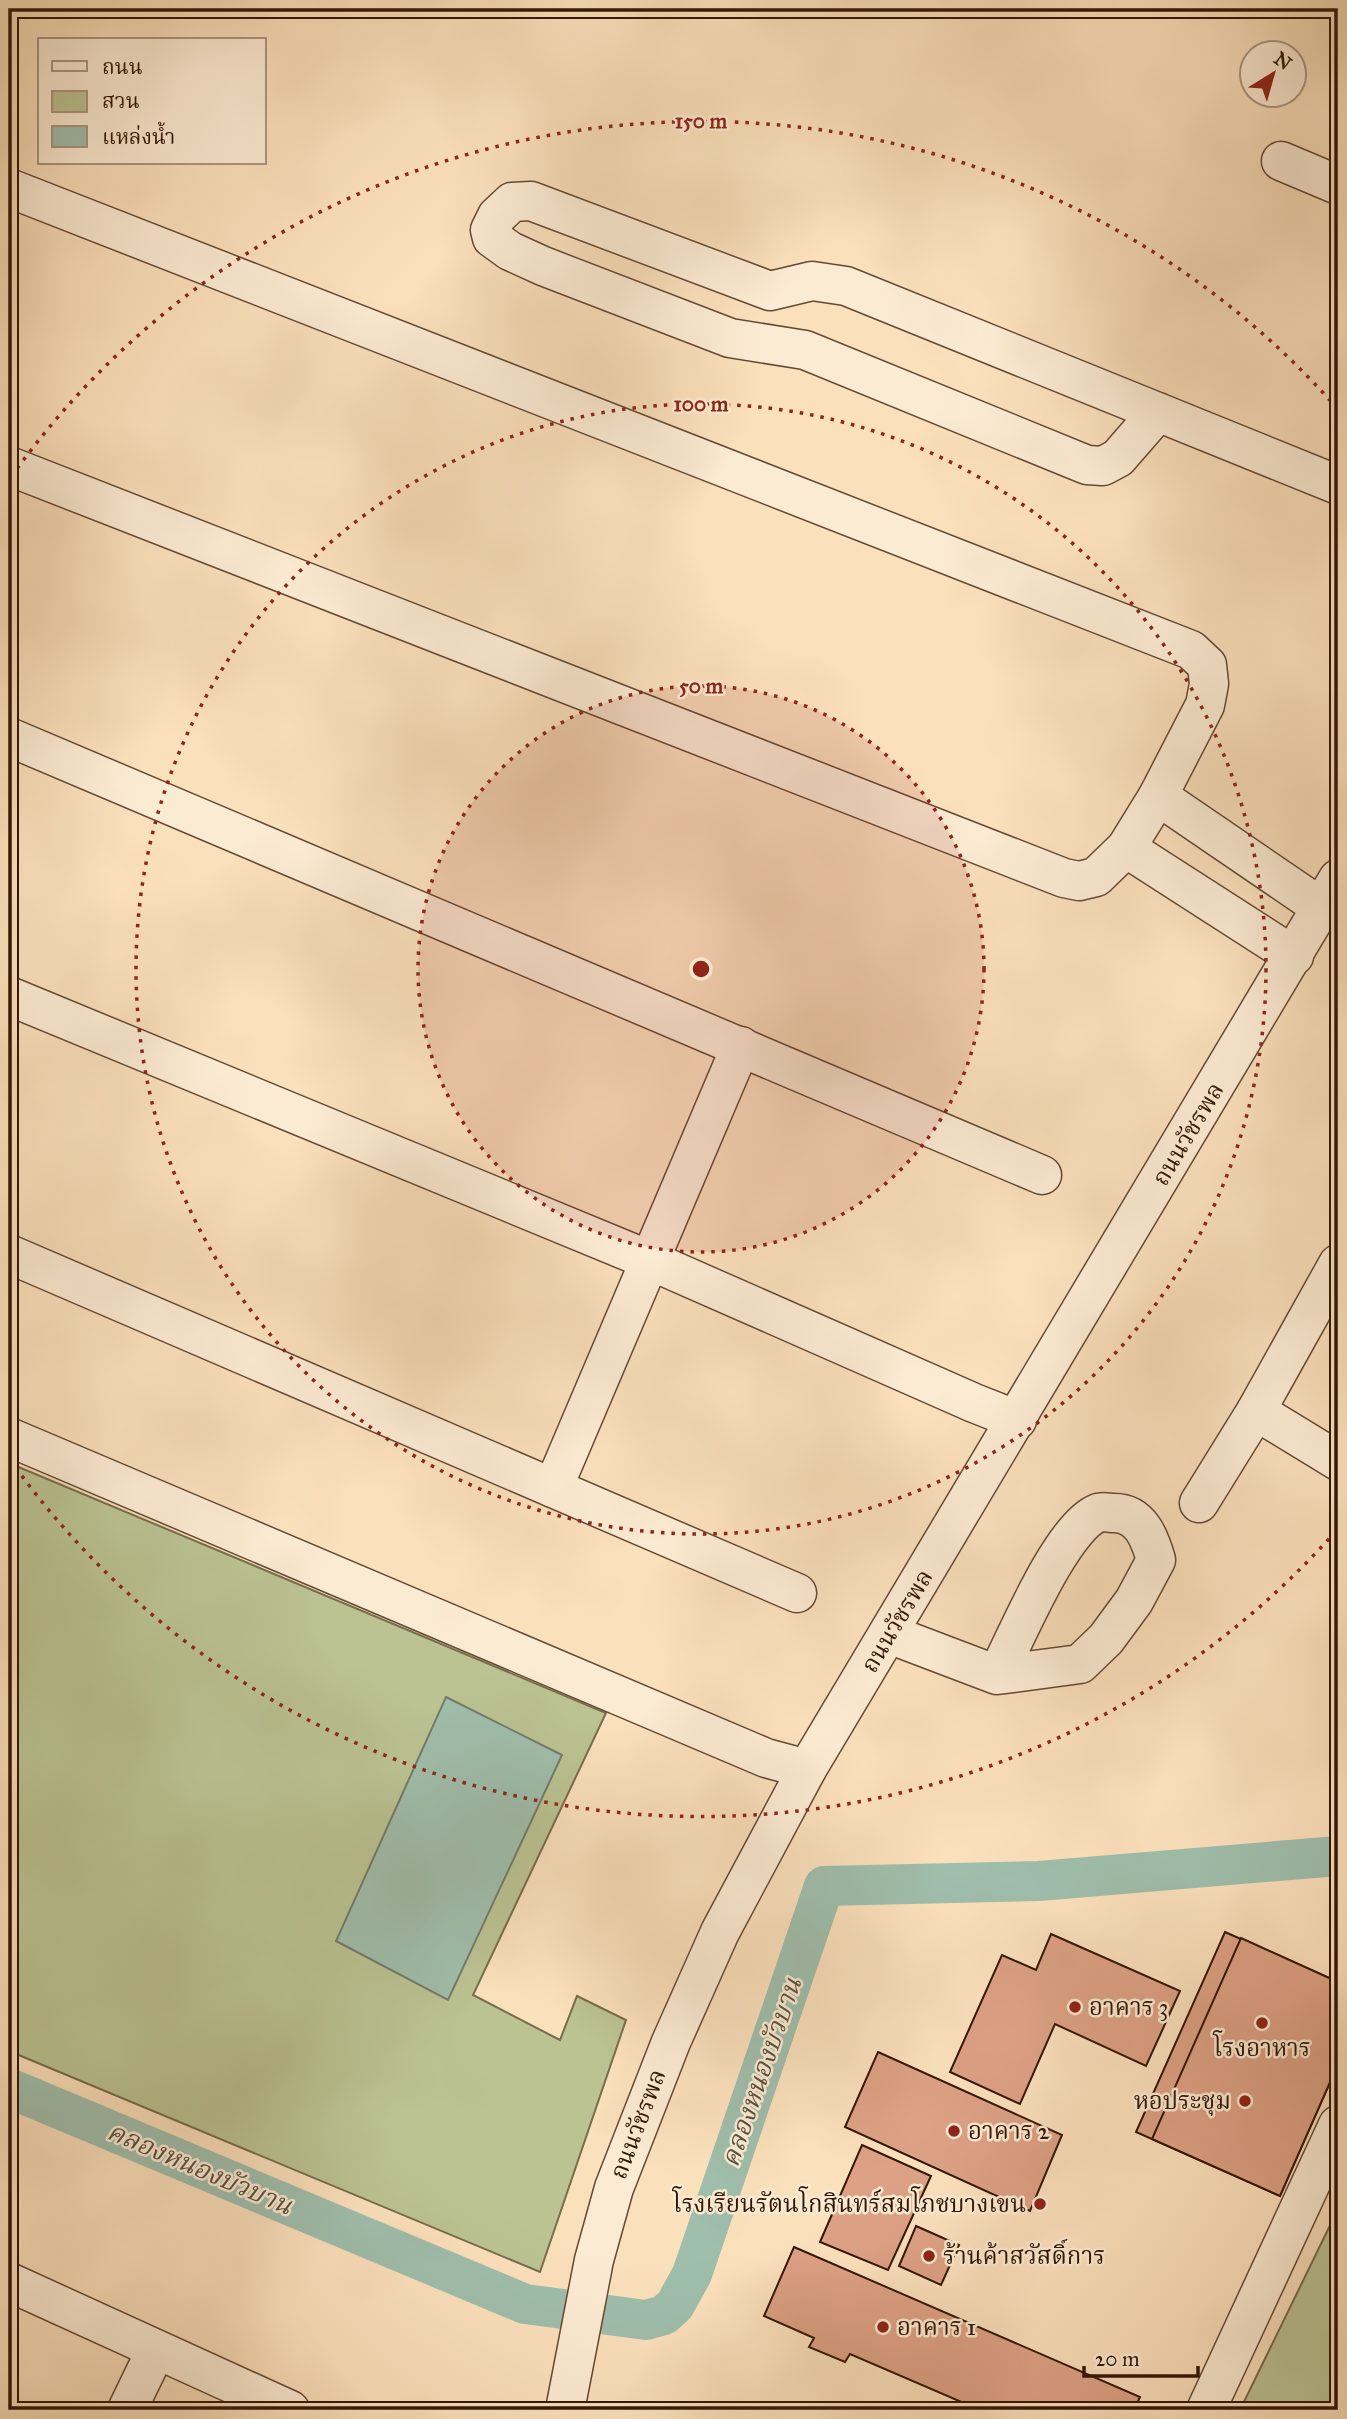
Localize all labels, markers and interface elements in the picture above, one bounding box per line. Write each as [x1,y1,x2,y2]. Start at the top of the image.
legend [38,38,266,164]
north arrow [1238,38,1308,108]
text: N [1270,47,1296,75]
text: ถนน [102,54,143,80]
text: สวน [102,88,140,114]
text: 150 m [675,108,727,134]
text: แหล่งน้ำ [102,121,175,150]
text: 100 m [674,391,729,417]
text: 50 m [679,673,723,699]
centre of rings [689,957,713,981]
street label: ถนนวัชรพล [1145,1077,1231,1191]
street label: ถนนวัชรพล [854,1564,940,1678]
water label: คลองหนองบัวบาน [714,1973,809,2171]
place label: อาคาร 3 [1089,1992,1168,2022]
marker: อาคาร 3 [1067,1999,1083,2015]
marker: โรงอาหาร [1254,2015,1270,2031]
place label: โรงอาหาร [1212,2030,1311,2063]
street label: ถนนวัชรพล [603,2065,673,2183]
place label: หอประชุม [1134,2086,1231,2116]
marker: หอประชุม [1237,2093,1253,2109]
water label: คลองหนองบัวบาน [103,2115,298,2222]
place label: อาคาร 2 [968,2116,1050,2146]
marker: อาคาร 2 [946,2123,962,2139]
place label: โรงเรียนรัตนโกสินทร์สมโภชบางเขน [672,2186,1026,2219]
marker: โรงเรียนรัตนโกสินทร์สมโภชบางเขน [1032,2196,1048,2212]
place label: ร้านค้าสวัสดิ์การ [943,2238,1105,2271]
marker: ร้านค้าสวัสดิ์การ [921,2248,937,2264]
place label: อาคาร 1 [897,2312,976,2342]
marker: อาคาร 1 [875,2319,891,2335]
scale bar [1084,2335,1198,2379]
text: 20 m [1095,2346,1140,2372]

